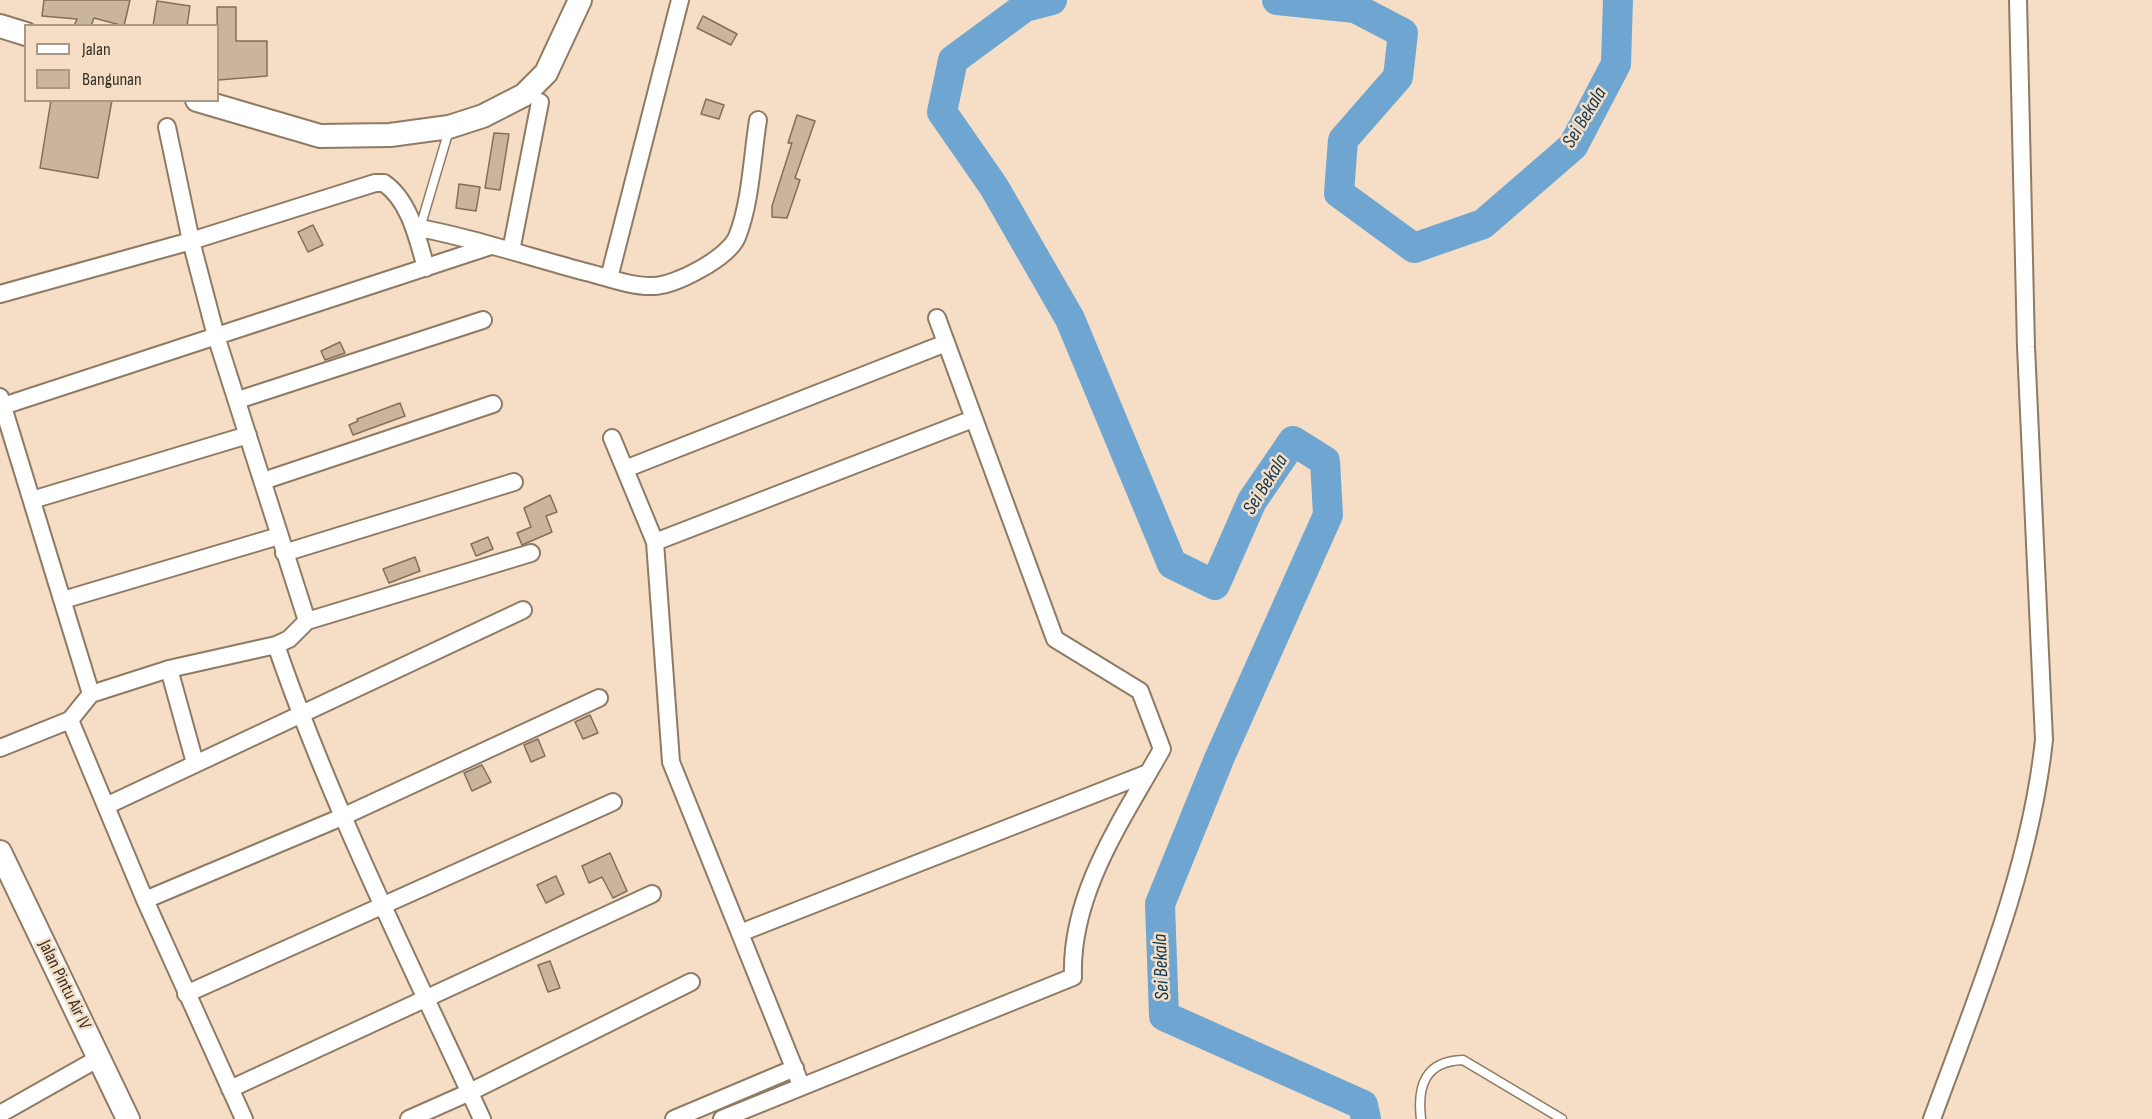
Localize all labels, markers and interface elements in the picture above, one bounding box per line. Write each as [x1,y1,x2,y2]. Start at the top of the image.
legend [24,24,219,102]
text: Jalan [82,39,111,60]
text: Bangunan [82,69,142,90]
water label: Sei Bekala [1558,83,1612,153]
water label: Sei Bekala [1238,450,1294,520]
water label: Sei Bekala [1149,933,1175,1001]
street label: Jalan Pintu Air IV [33,937,95,1033]

